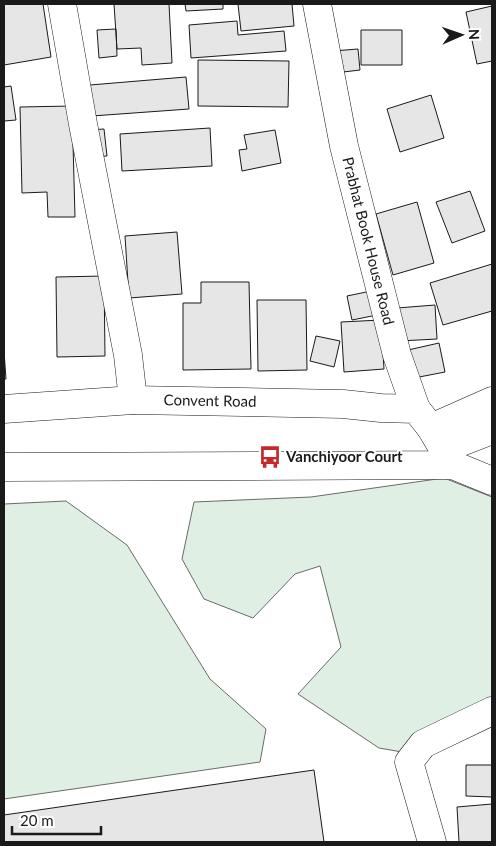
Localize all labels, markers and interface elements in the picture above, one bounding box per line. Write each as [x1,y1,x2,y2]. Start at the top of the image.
north arrow [436,10,486,60]
text: N [466,29,483,40]
street label: Prabhat Book House Road [339,155,399,327]
street label: Convent Road [163,390,257,410]
bus stop icon: Vanchiyoor Court [257,444,283,470]
place label: Vanchiyoor Court [285,447,403,465]
scale bar [12,804,101,836]
text: 20 m [20,811,54,829]

